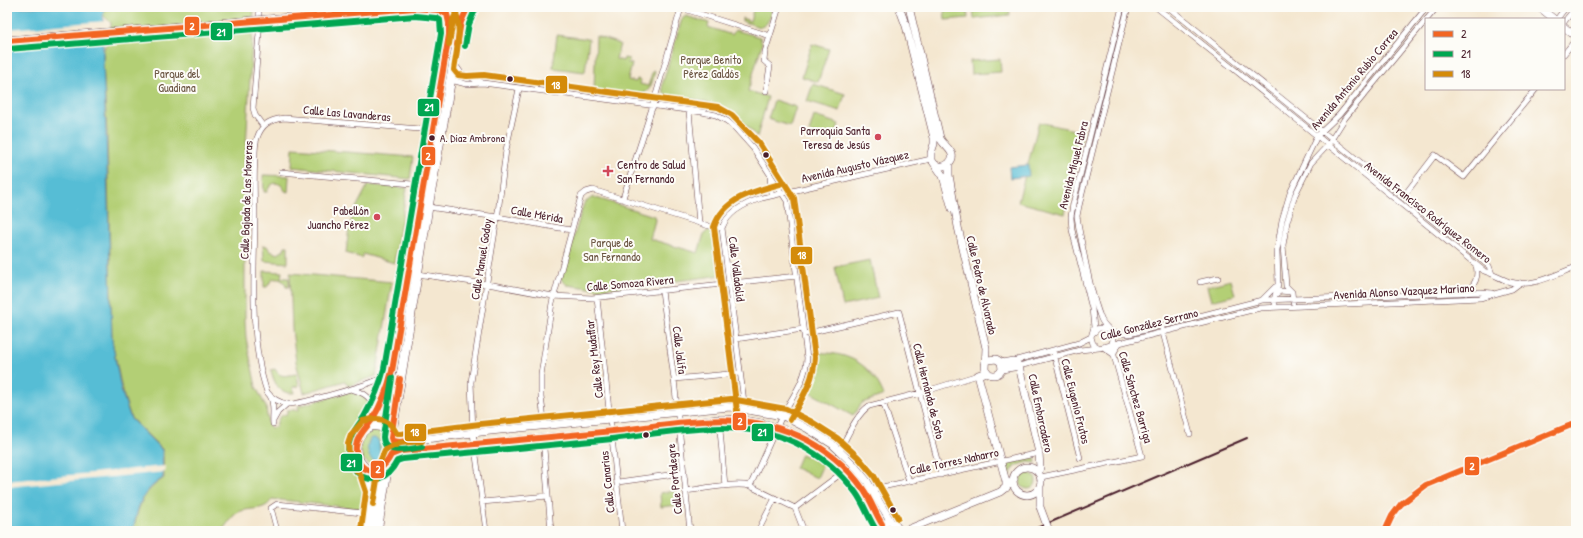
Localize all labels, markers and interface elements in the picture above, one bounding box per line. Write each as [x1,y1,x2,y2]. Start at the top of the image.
line badge: 2 [184,16,200,36]
legend [1425,18,1565,90]
text: 2 [189,19,195,33]
line badge: 21 [210,22,233,41]
text: 21 [216,25,226,39]
street label: Avenida Antonio Rubio Correa [1307,25,1402,133]
text: 2 [1461,25,1467,42]
text: 21 [1461,45,1471,62]
park label: Parque Benito Pérez Galdós [681,51,742,82]
park label: Parque del Guadiana [154,65,201,96]
text: 18 [1461,65,1471,82]
unlabelled marker [505,74,515,84]
line badge: 18 [545,75,568,94]
text: 18 [552,78,561,92]
line badge: 21 [417,98,440,117]
text: 21 [424,100,434,114]
street label: Calle Las Lavanderas [302,101,392,125]
street label: Avenida Miguel Fabra [1054,119,1092,211]
place label: Parroquia Santa Teresa de Jesús [800,122,870,153]
place label: A. Diaz Ambrona [440,131,506,145]
marker: Parroquia Santa Teresa de Jesús [873,132,883,142]
marker: A. Diaz Ambrona [427,133,437,143]
street label: Calle Bajada de Las Moreras [235,140,257,260]
street label: Avenida Augusto Vázquez [800,145,910,187]
line badge: 2 [421,146,436,166]
text: 2 [425,149,431,163]
unlabelled marker [761,150,771,160]
place label: Centro de Salud San Fernando [617,156,686,187]
street label: Avenida Francisco Rodríguez Romero [1361,157,1495,267]
marker: Centro de Salud San Fernando [602,165,614,177]
street label: Calle Mérida [510,201,565,227]
place label: Pabellón Juancho Pérez [307,202,369,233]
marker: Pabellón Juancho Pérez [372,212,382,222]
street label: Calle Manuel Godoy [466,217,496,301]
park label: Parque de San Fernando [583,234,641,265]
street label: Calle Pedro de Alvarado [962,234,1002,336]
street label: Calle Valladolid [725,236,749,303]
line badge: 18 [790,246,813,265]
text: 18 [798,248,807,262]
street label: Calle Somoza Rivera [586,271,674,295]
street label: Avenida Alonso Vazquez Mariano [1333,279,1475,303]
street label: Calle González Serrano [1098,304,1200,344]
street label: Calle Rey Mudaffar [581,318,607,399]
street label: Calle Jalifa [669,325,691,375]
street label: Calle Hernándo de Soto [909,341,949,441]
street label: Calle Sánchez Barriga [1115,349,1157,445]
street label: Calle Eugenio Frutos [1057,357,1095,446]
street label: Calle Embarcadero [1024,372,1058,454]
line badge: 2 [732,412,747,431]
text: 2 [737,414,743,428]
line badge: 18 [404,423,427,442]
line badge: 21 [751,423,774,442]
text: 18 [411,425,420,439]
text: 21 [757,425,767,439]
unlabelled marker [641,430,651,440]
street label: Calle Portalegre [662,443,686,515]
street label: Calle Torres Naharro [908,443,1000,479]
street label: Calle Canarias [595,450,619,514]
line badge: 21 [340,453,363,472]
text: 21 [346,456,356,470]
line badge: 2 [1464,456,1480,476]
text: 2 [1469,459,1475,473]
line badge: 2 [370,460,385,479]
text: 2 [375,462,381,476]
unlabelled marker [888,505,898,515]

